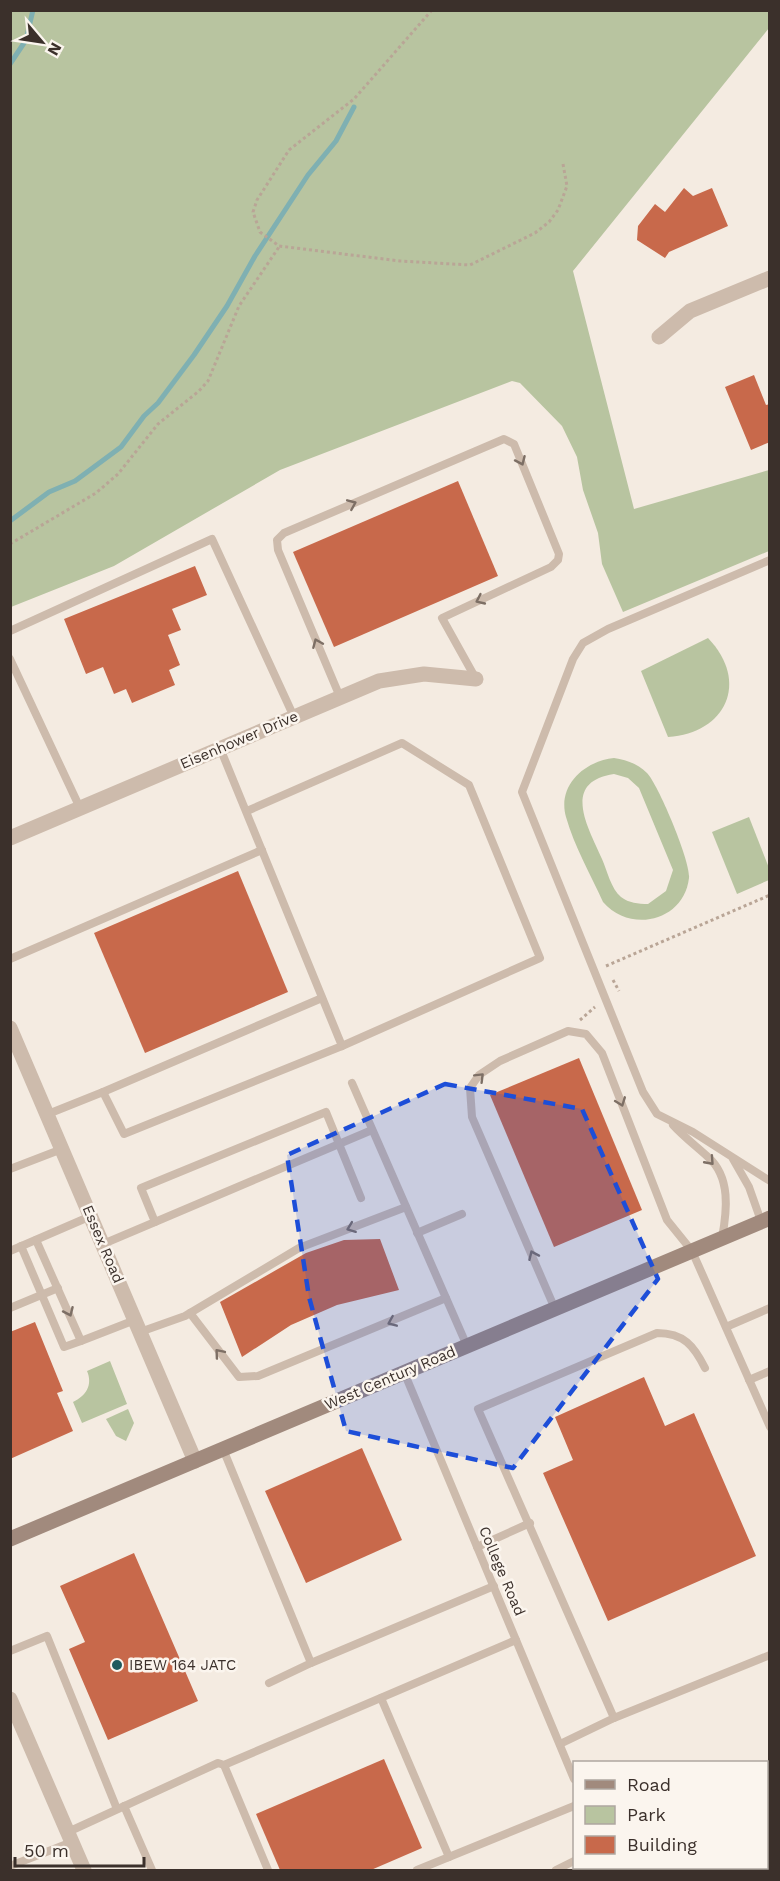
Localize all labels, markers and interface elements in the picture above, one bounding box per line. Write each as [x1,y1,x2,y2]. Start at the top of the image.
north arrow [12,12,72,72]
text: N [43,39,66,59]
one-way arrow [514,454,526,465]
one-way arrow [345,499,356,511]
one-way arrow [476,592,487,604]
one-way arrow [312,638,324,649]
street label: Eisenhower Drive [177,707,301,773]
one-way arrow [473,1073,484,1083]
one-way arrow [613,1096,626,1107]
one-way arrow [703,1154,714,1165]
street label: Essex Road [78,1202,128,1286]
one-way arrow [346,1221,357,1234]
one-way arrow [528,1250,540,1261]
one-way arrow [61,1306,73,1317]
one-way arrow [388,1314,399,1326]
street label: West Century Road [322,1342,458,1414]
one-way arrow [215,1349,226,1360]
street label: College Road [475,1524,529,1618]
place label: IBEW 164 JATC [129,1656,236,1674]
marker: IBEW 164 JATC [110,1658,124,1672]
legend [573,1761,768,1869]
text: Road [627,1774,671,1795]
text: Park [627,1804,666,1825]
scale bar [15,1830,144,1868]
text: Building [627,1834,697,1855]
text: 50 m [24,1840,69,1861]

